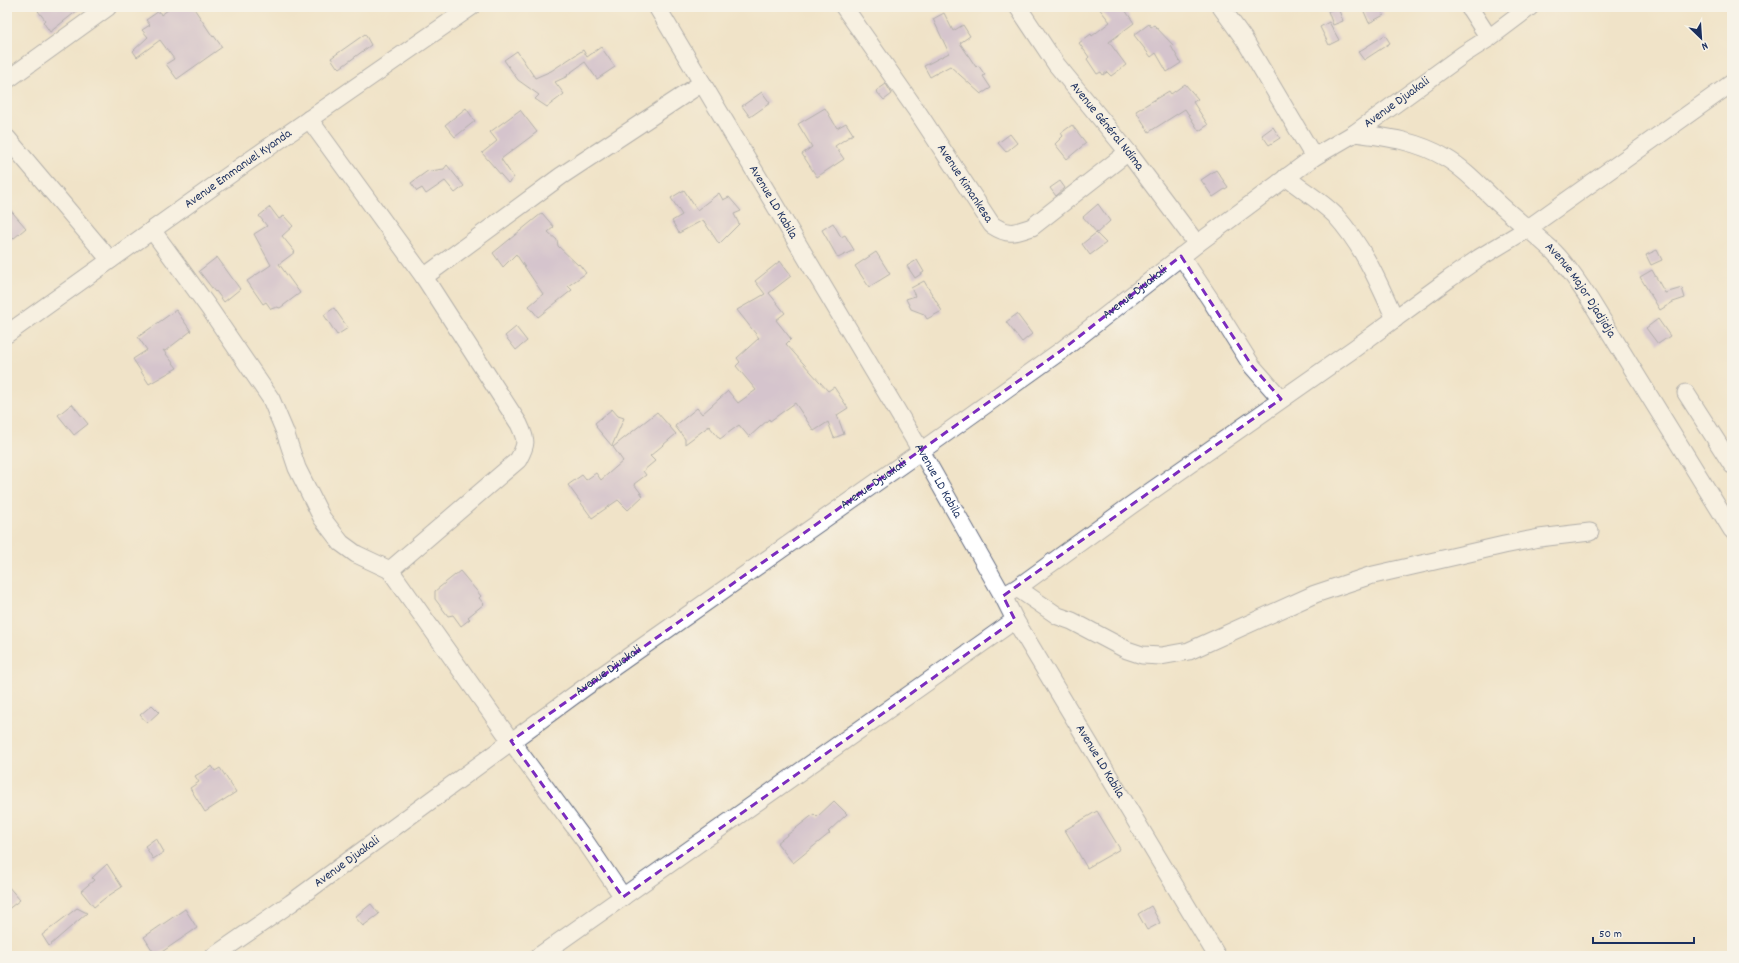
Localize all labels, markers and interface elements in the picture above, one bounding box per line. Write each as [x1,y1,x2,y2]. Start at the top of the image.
north arrow [1681,18,1721,58]
text: N [1698,37,1710,54]
street label: Avenue Djuakali [1360,72,1434,133]
street label: Avenue Général Ndima [1065,78,1149,176]
street label: Avenue Emmanuel Kyanda [181,124,296,214]
street label: Avenue Kimankesa [932,140,998,228]
street label: Avenue LD Kabila [744,162,803,243]
street label: Avenue Major Djadjidja [1540,238,1621,342]
street label: Avenue Djuakali [1099,261,1172,324]
street label: Avenue LD Kabila [909,440,967,523]
street label: Avenue Djuakali [837,454,911,514]
street label: Avenue Djuakali [571,640,646,701]
street label: Avenue LD Kabila [1071,721,1130,803]
street label: Avenue Djuakali [310,831,384,892]
scale bar [1593,919,1694,945]
text: 50 m [1599,926,1622,943]

